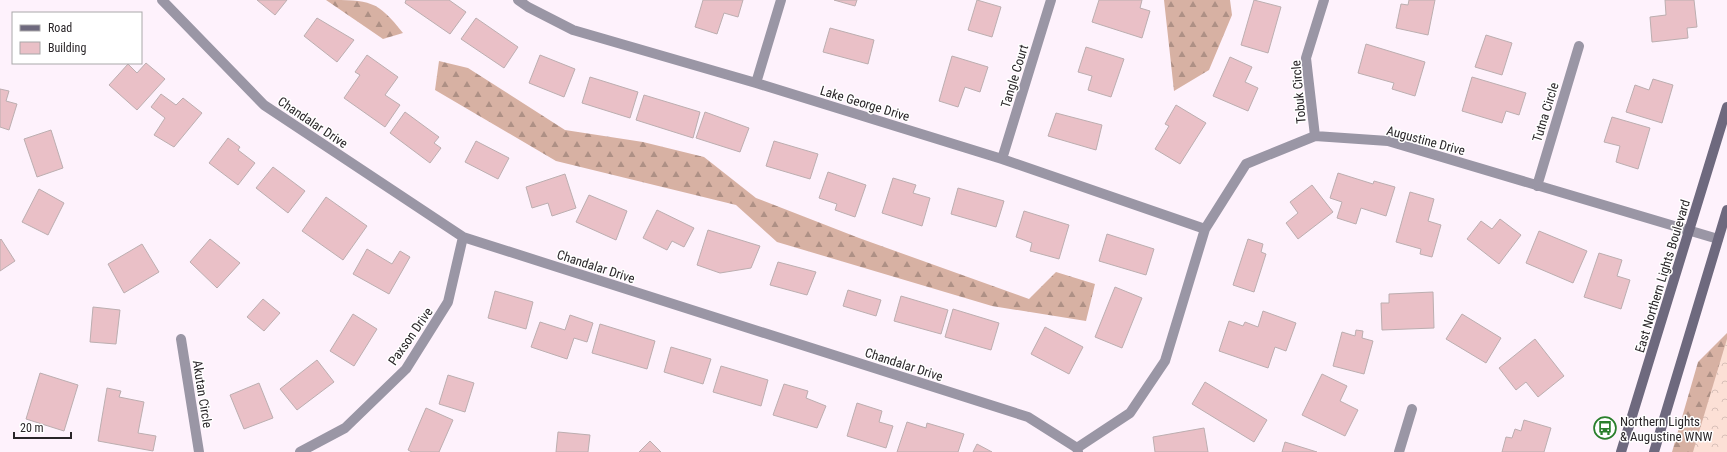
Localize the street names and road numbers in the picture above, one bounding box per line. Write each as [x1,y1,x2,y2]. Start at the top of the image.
street label: Tangle Court [998,43,1031,110]
street label: Tobuk Circle [1288,60,1309,124]
street label: Tutna Circle [1529,81,1562,144]
street label: Lake George Drive [818,83,911,124]
street label: Chandalar Drive [275,94,350,151]
street label: Augustine Drive [1385,123,1467,158]
street label: East Northern Lights Boulevard [1632,198,1693,354]
street label: Chandalar Drive [555,247,637,286]
street label: Paxson Drive [385,305,436,368]
street label: Chandalar Drive [863,345,945,384]
street label: Akutan Circle [190,359,215,429]

